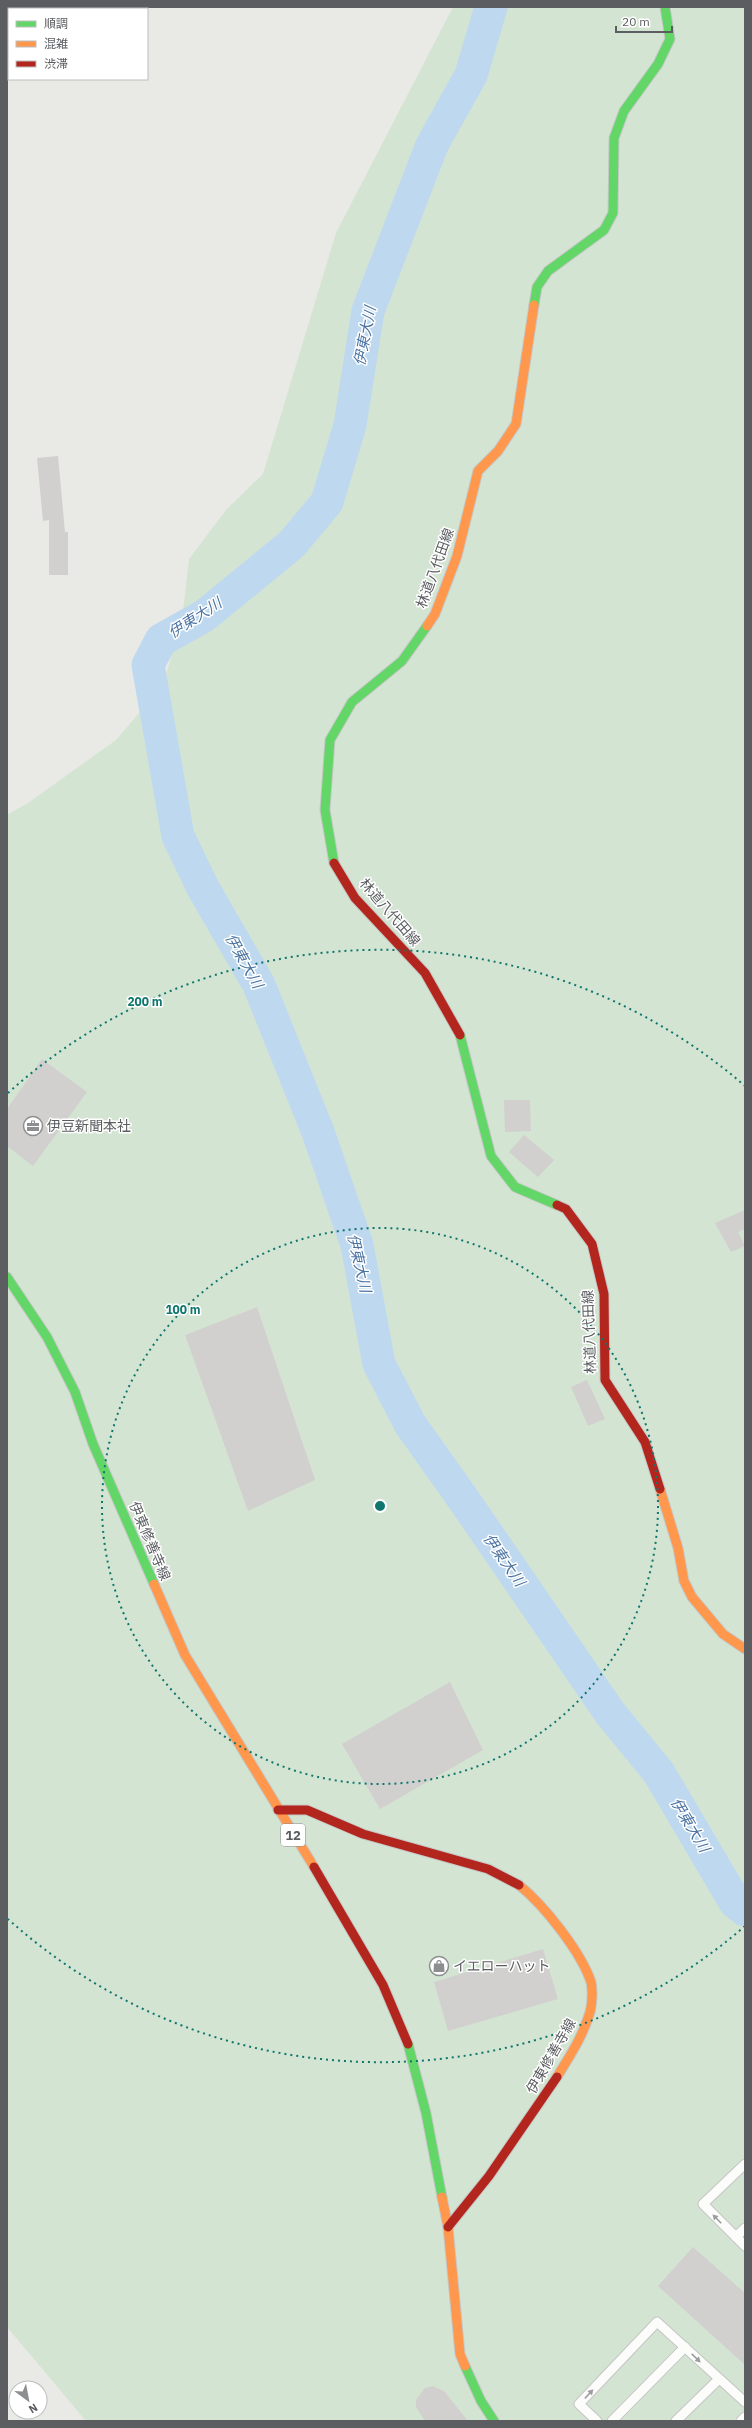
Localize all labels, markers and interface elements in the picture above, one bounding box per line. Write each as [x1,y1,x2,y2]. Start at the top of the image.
legend [8,8,148,80]
scale bar [616,8,672,34]
text: 20 m [622,14,650,29]
text: 順調 [44,16,68,31]
text: 混雑 [44,36,68,51]
text: 渋滞 [44,56,68,71]
water label: 伊東大川 [349,303,380,367]
street label: 林道八代田線 [412,525,458,611]
water label: 伊東大川 [164,592,227,642]
street label: 林道八代田線 [356,874,424,950]
water label: 伊東大川 [222,930,268,993]
text: 200 m [127,994,163,1009]
office icon: 伊豆新聞本社 [22,1115,44,1137]
place label: 伊豆新聞本社 [47,1117,131,1135]
water label: 伊東大川 [343,1232,376,1296]
street label: 林道八代田線 [579,1290,599,1374]
text: 100 m [165,1302,201,1317]
street label: 伊東修善寺線 [125,1499,175,1583]
centre of rings [373,1499,387,1513]
water label: 伊東大川 [479,1530,531,1591]
water label: 伊東大川 [667,1794,715,1857]
road number: 12 [281,1824,305,1846]
shop icon: イエローハット [428,1955,450,1977]
place label: イエローハット [453,1957,551,1975]
street label: 伊東修善寺線 [522,2015,580,2097]
one-way arrow [712,2214,722,2224]
one-way arrow [691,2353,701,2362]
north arrow [8,2380,48,2420]
one-way arrow [585,2389,594,2399]
text: N [26,2400,40,2417]

